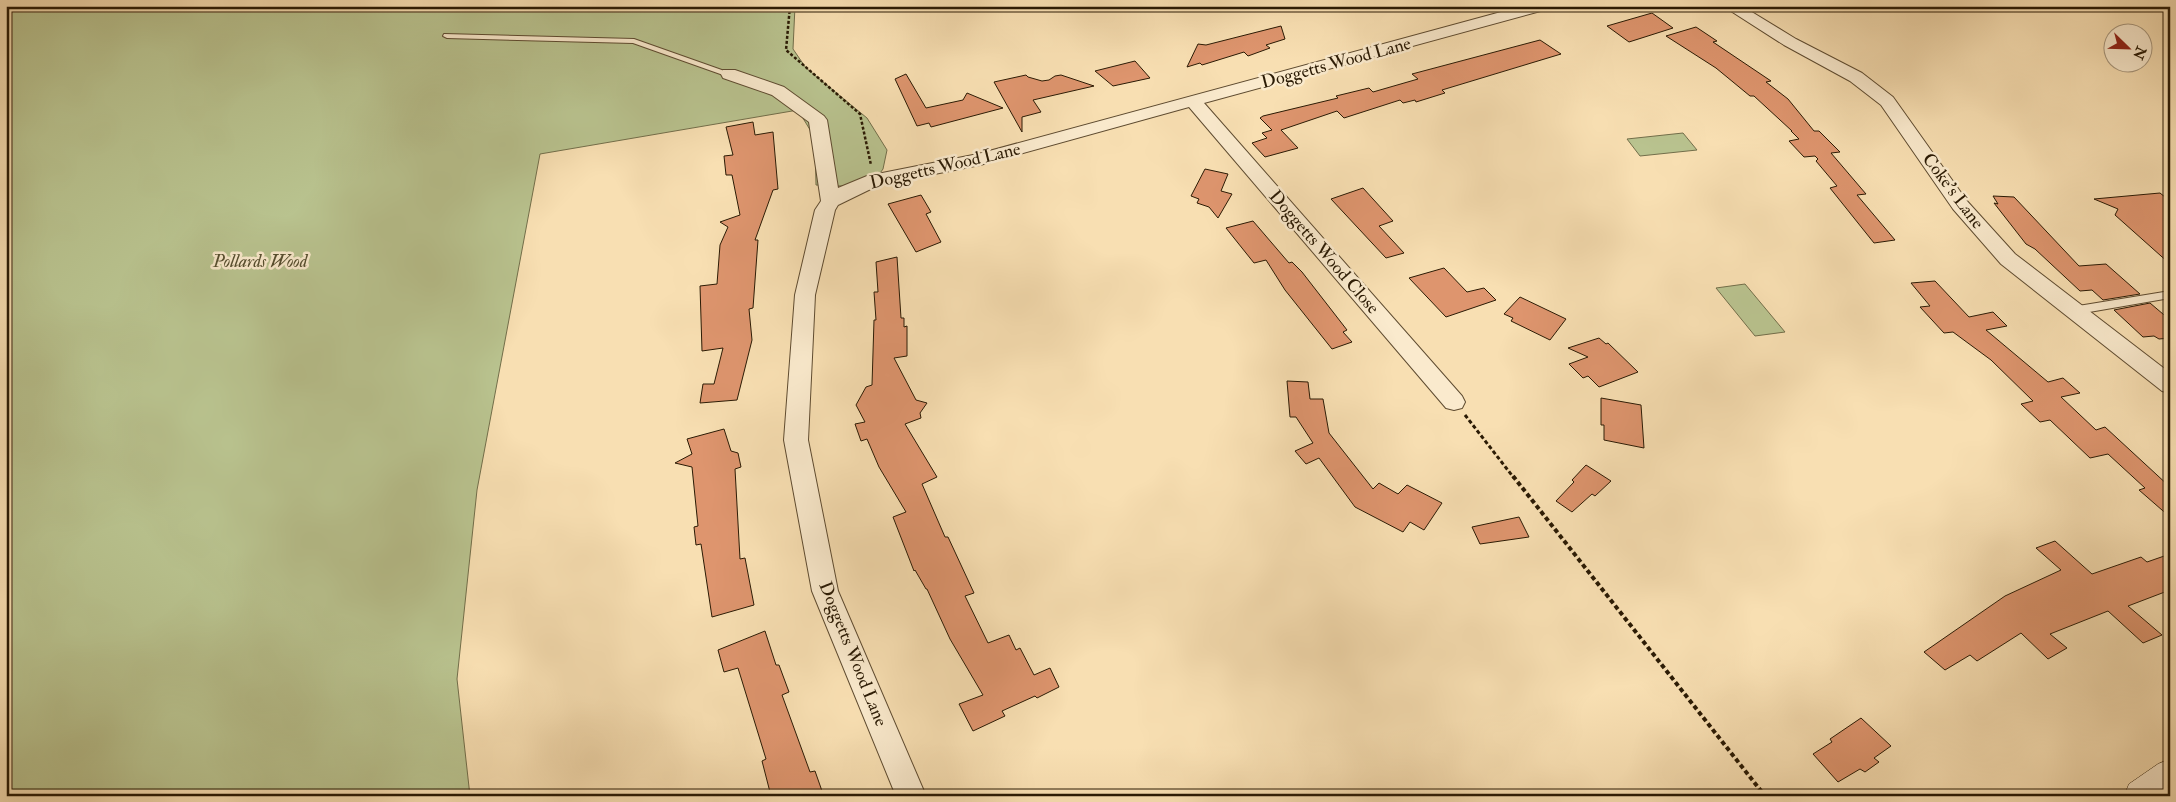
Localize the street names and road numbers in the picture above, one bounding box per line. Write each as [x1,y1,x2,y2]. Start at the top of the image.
street label: Doggetts Wood Lane [1259,32,1414,94]
street label: Doggetts Wood Lane [867,137,1023,195]
street label: Coke's Lane [1917,148,1989,234]
street label: Doggetts Wood Close [1264,185,1384,319]
street label: Doggetts Wood Lane [813,578,893,730]

